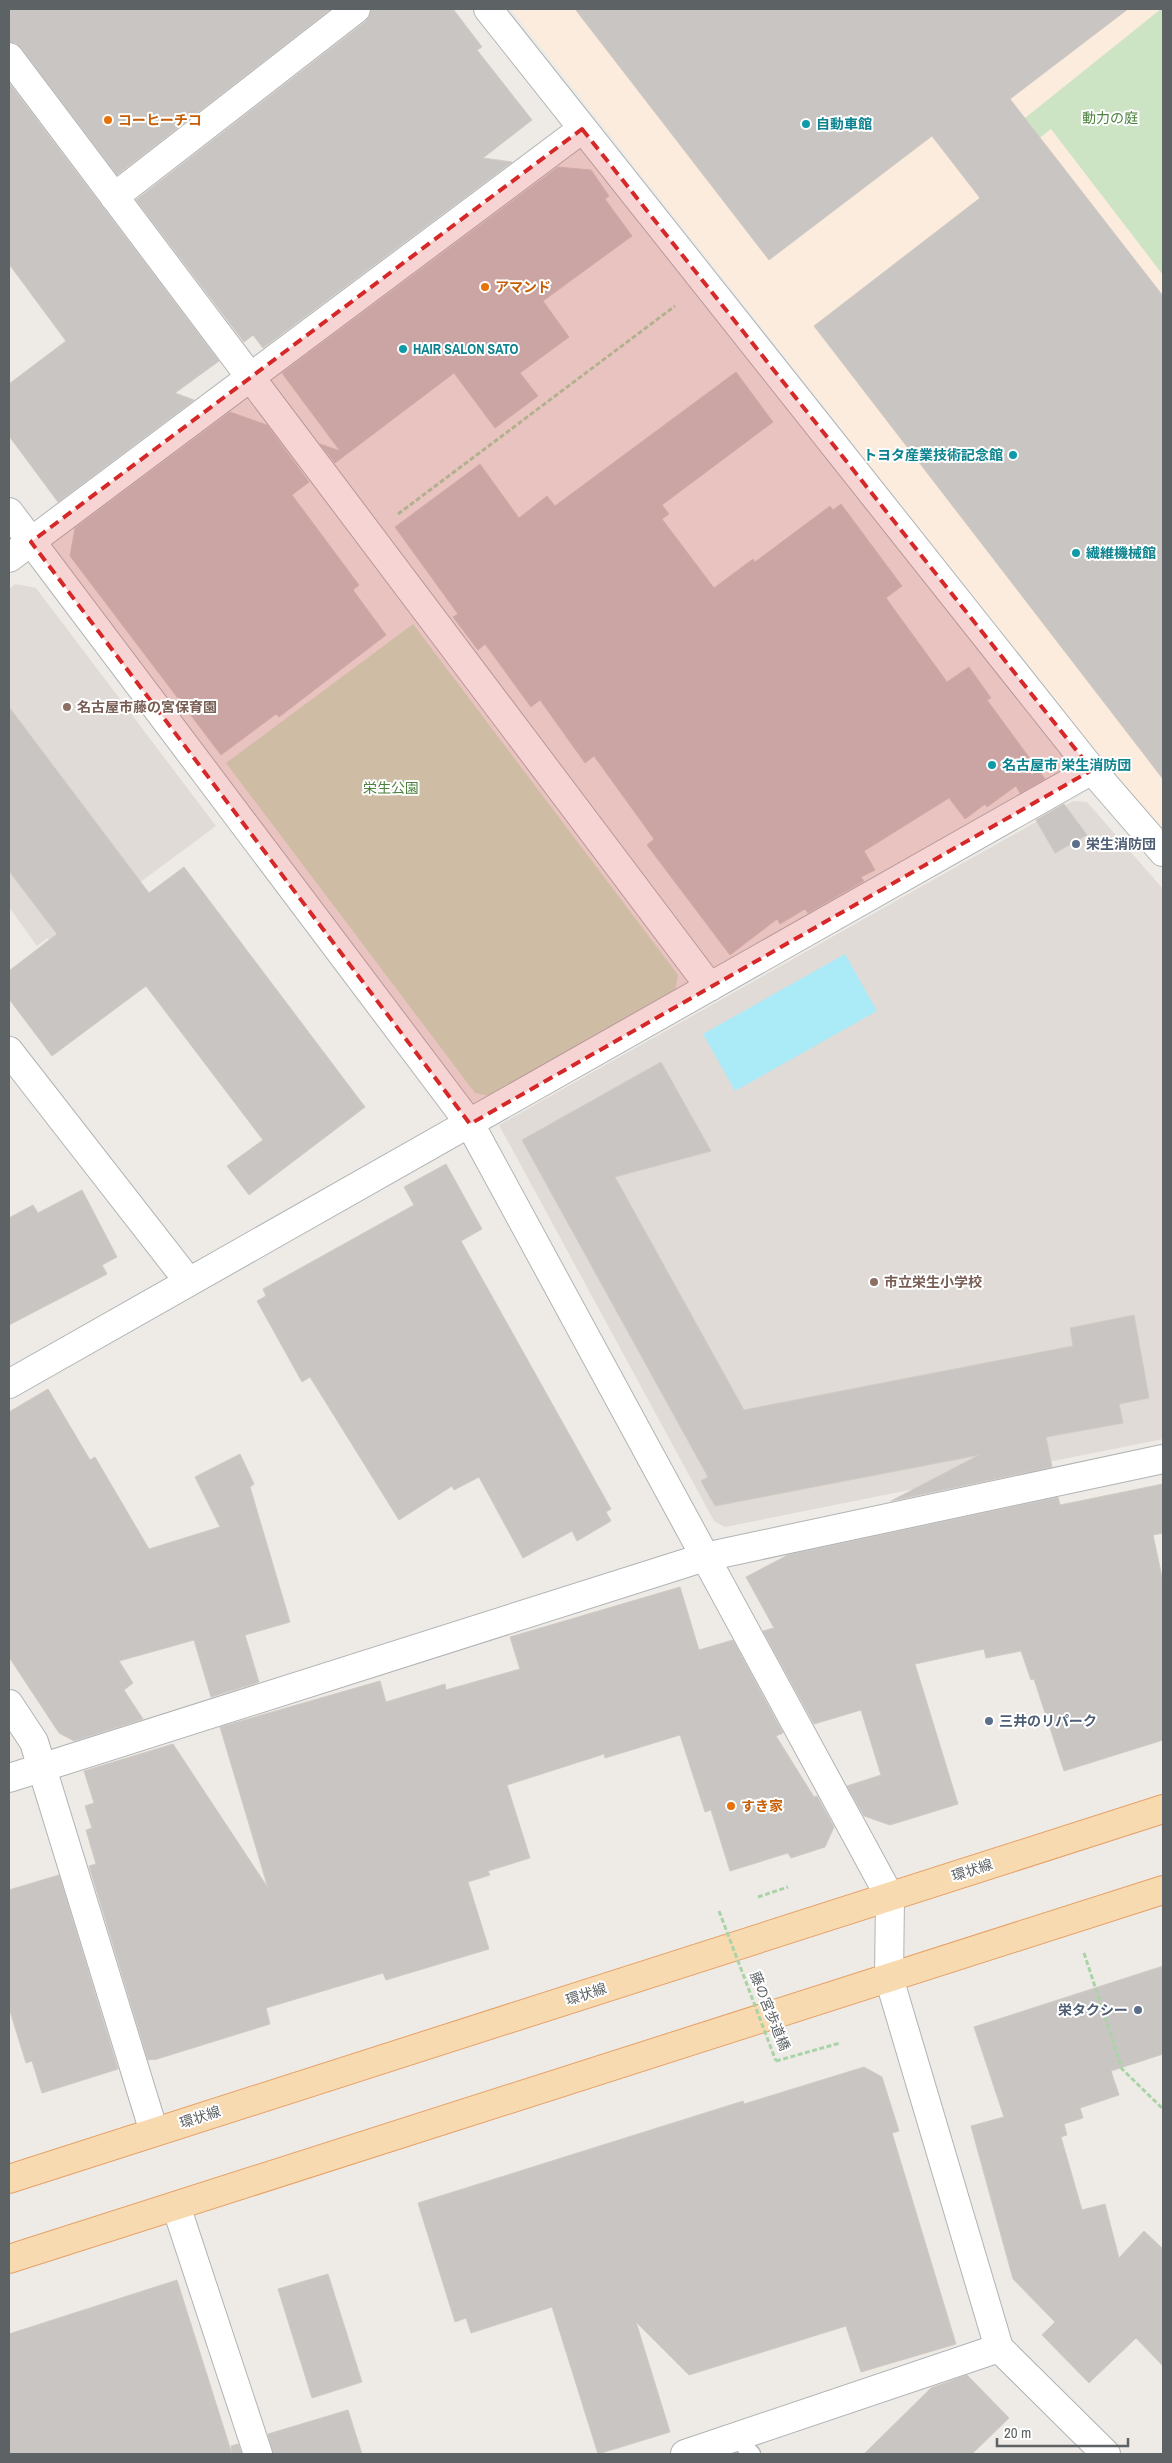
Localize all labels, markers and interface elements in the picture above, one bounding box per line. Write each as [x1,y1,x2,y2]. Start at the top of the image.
park label: 動力の庭 [1082,109,1138,127]
place label: コーヒーチコ [118,111,202,129]
marker: コーヒーチコ [102,114,114,126]
place label: 自動車館 [816,115,872,133]
marker: 自動車館 [800,118,812,130]
place label: アマンド [495,278,551,296]
marker: アマンド [479,281,491,293]
place label: HAIR SALON SATO [413,340,519,358]
marker: HAIR SALON SATO [397,343,409,355]
place label: トヨタ産業技術記念館 [863,446,1003,464]
marker: トヨタ産業技術記念館 [1007,449,1019,461]
place label: 繊維機械館 [1086,544,1156,562]
marker: 繊維機械館 [1070,547,1082,559]
place label: 名古屋市藤の宮保育園 [77,698,217,716]
marker: 名古屋市藤の宮保育園 [61,701,73,713]
place label: 名古屋市 栄生消防団 [1002,756,1131,774]
marker: 名古屋市 栄生消防団 [986,759,998,771]
park label: 栄生公園 [363,779,419,797]
place label: 栄生消防団 [1086,835,1156,853]
marker: 栄生消防団 [1070,838,1082,850]
place label: 市立栄生小学校 [884,1273,982,1291]
marker: 市立栄生小学校 [868,1276,880,1288]
place label: 三井のリパーク [999,1712,1097,1730]
marker: 三井のリパーク [983,1715,995,1727]
place label: すき家 [741,1797,783,1815]
marker: すき家 [725,1800,737,1812]
street label: 環状線 [949,1855,995,1885]
street label: 藤の宮歩道橋 [746,1969,794,2053]
street label: 環状線 [563,1979,609,2009]
place label: 栄タクシー [1058,2001,1128,2019]
marker: 栄タクシー [1132,2004,1144,2016]
street label: 環状線 [177,2102,223,2132]
scale bar [997,2416,1128,2448]
text: 20 m [1004,2422,1031,2443]

